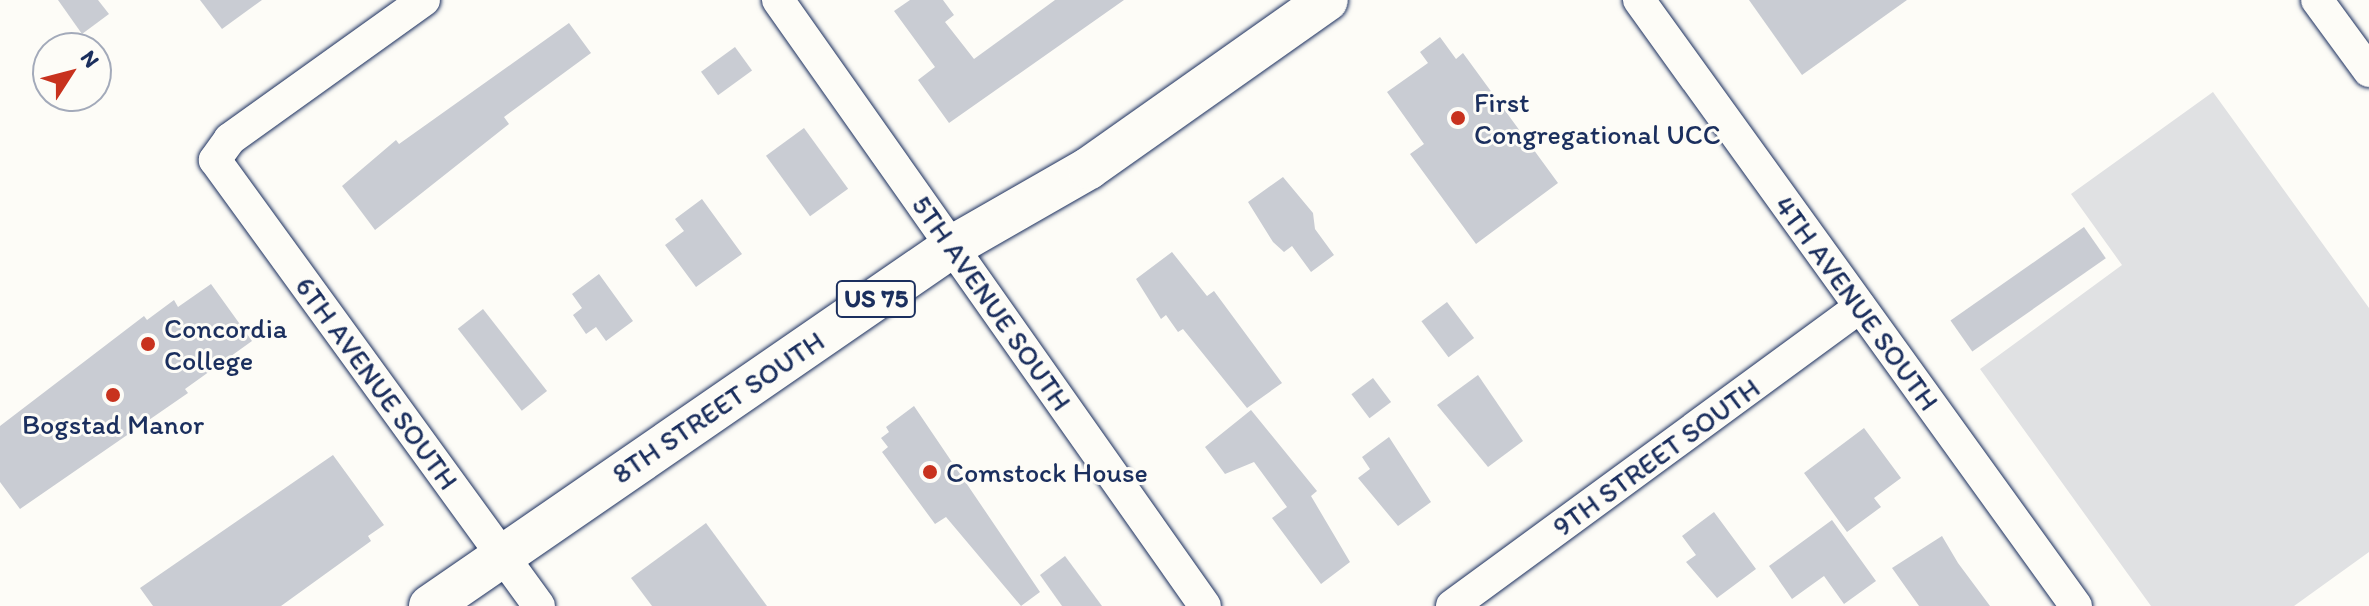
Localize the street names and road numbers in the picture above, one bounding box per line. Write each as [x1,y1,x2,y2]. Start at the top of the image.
street label: 5TH AVENUE SOUTH [905,189,1079,417]
street label: 4TH AVENUE SOUTH [1768,189,1946,417]
street label: 6TH AVENUE SOUTH [289,270,465,496]
road number: US 75 [834,277,918,321]
street label: 8TH STREET SOUTH [606,324,830,490]
street label: 9TH STREET SOUTH [1546,371,1766,543]

